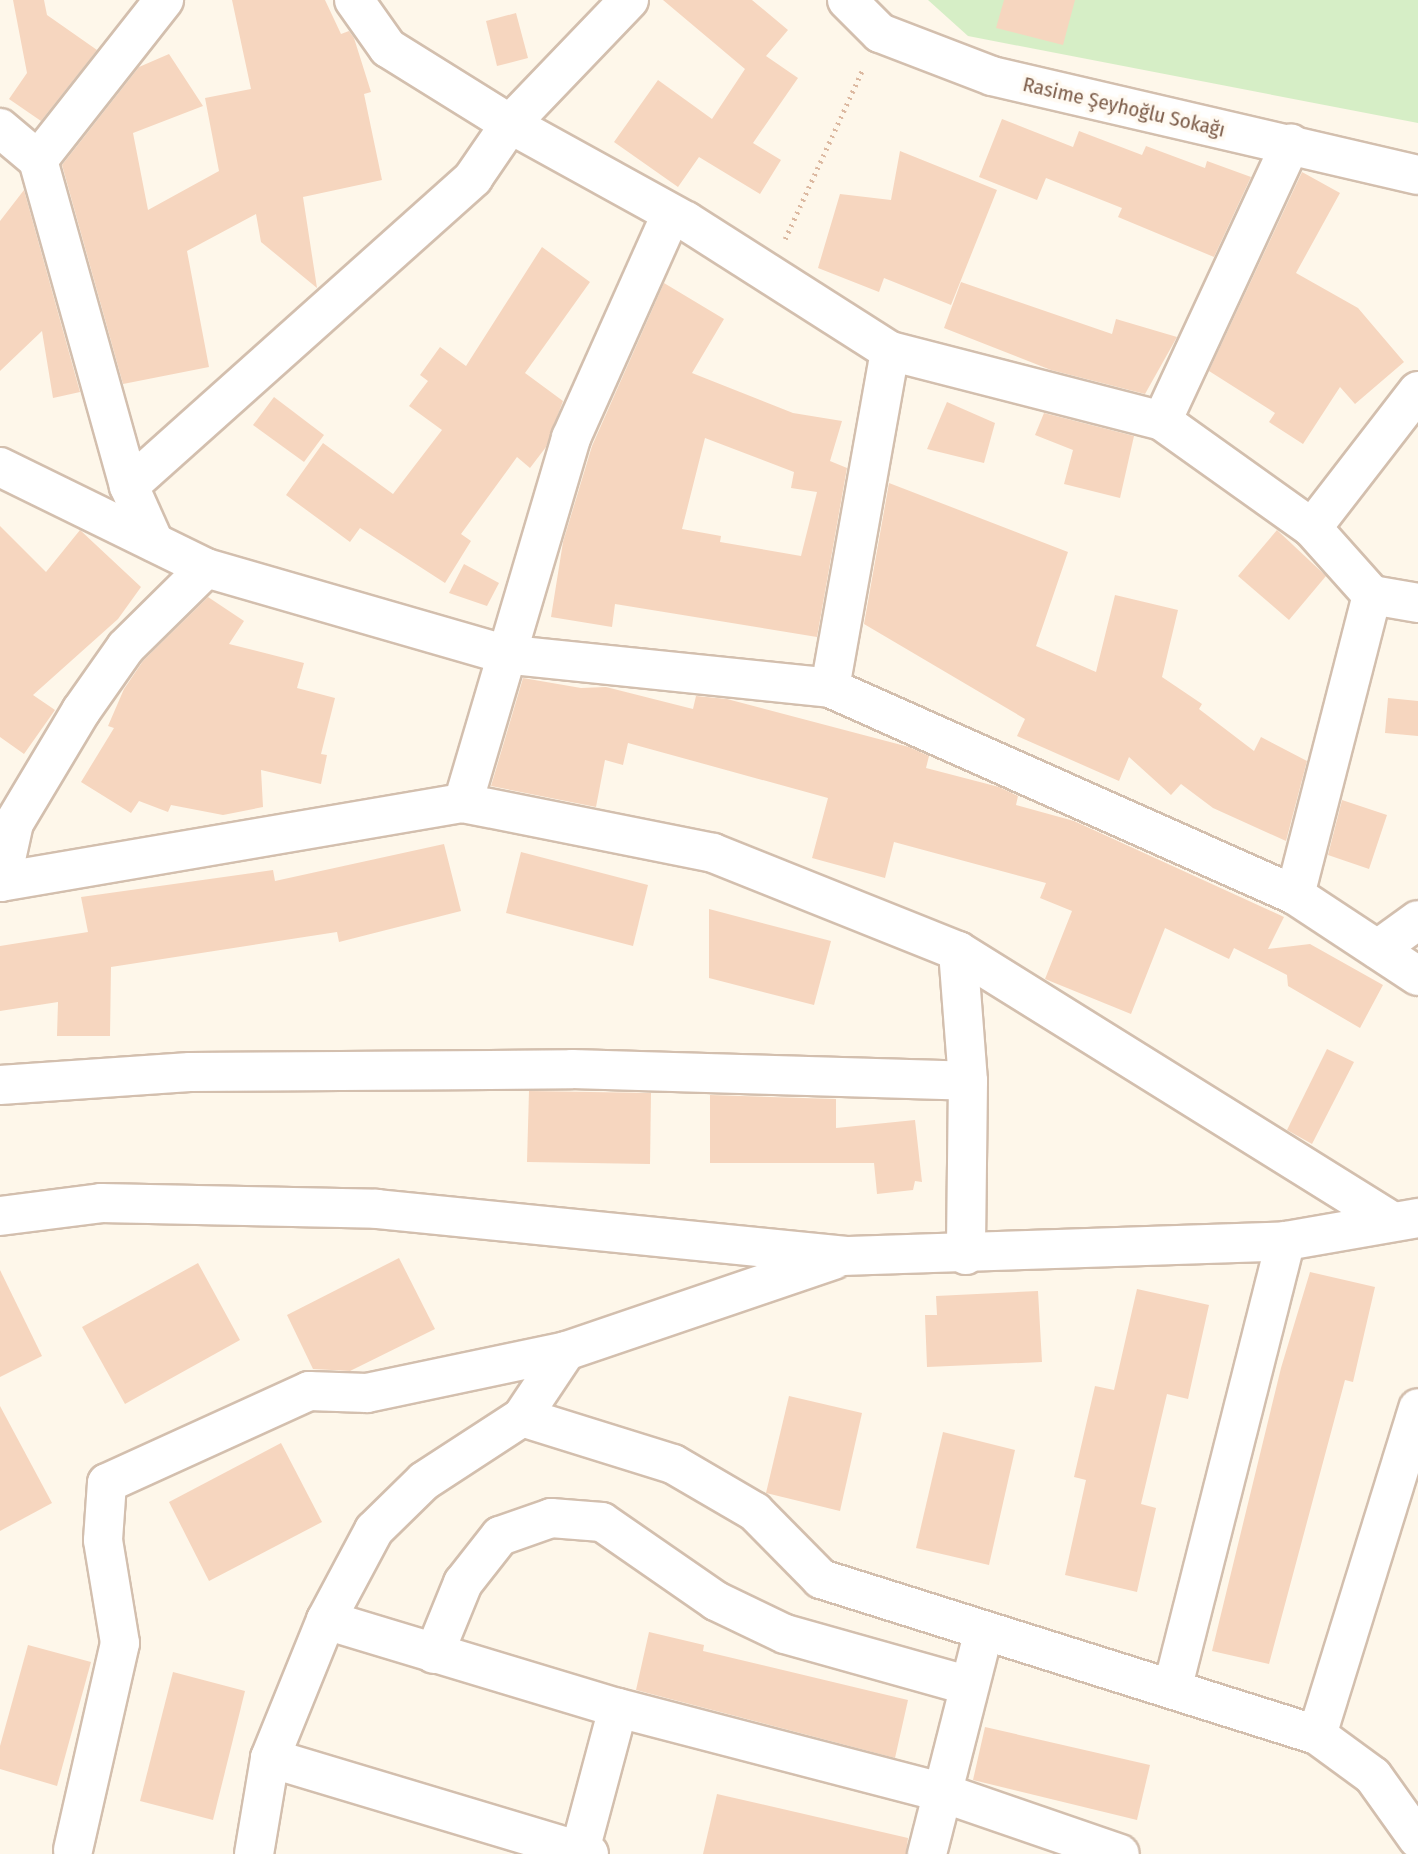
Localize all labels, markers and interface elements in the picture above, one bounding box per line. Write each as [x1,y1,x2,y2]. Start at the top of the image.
street label: Rasime Şeyhoğlu Sokağı [1020,71,1228,143]

